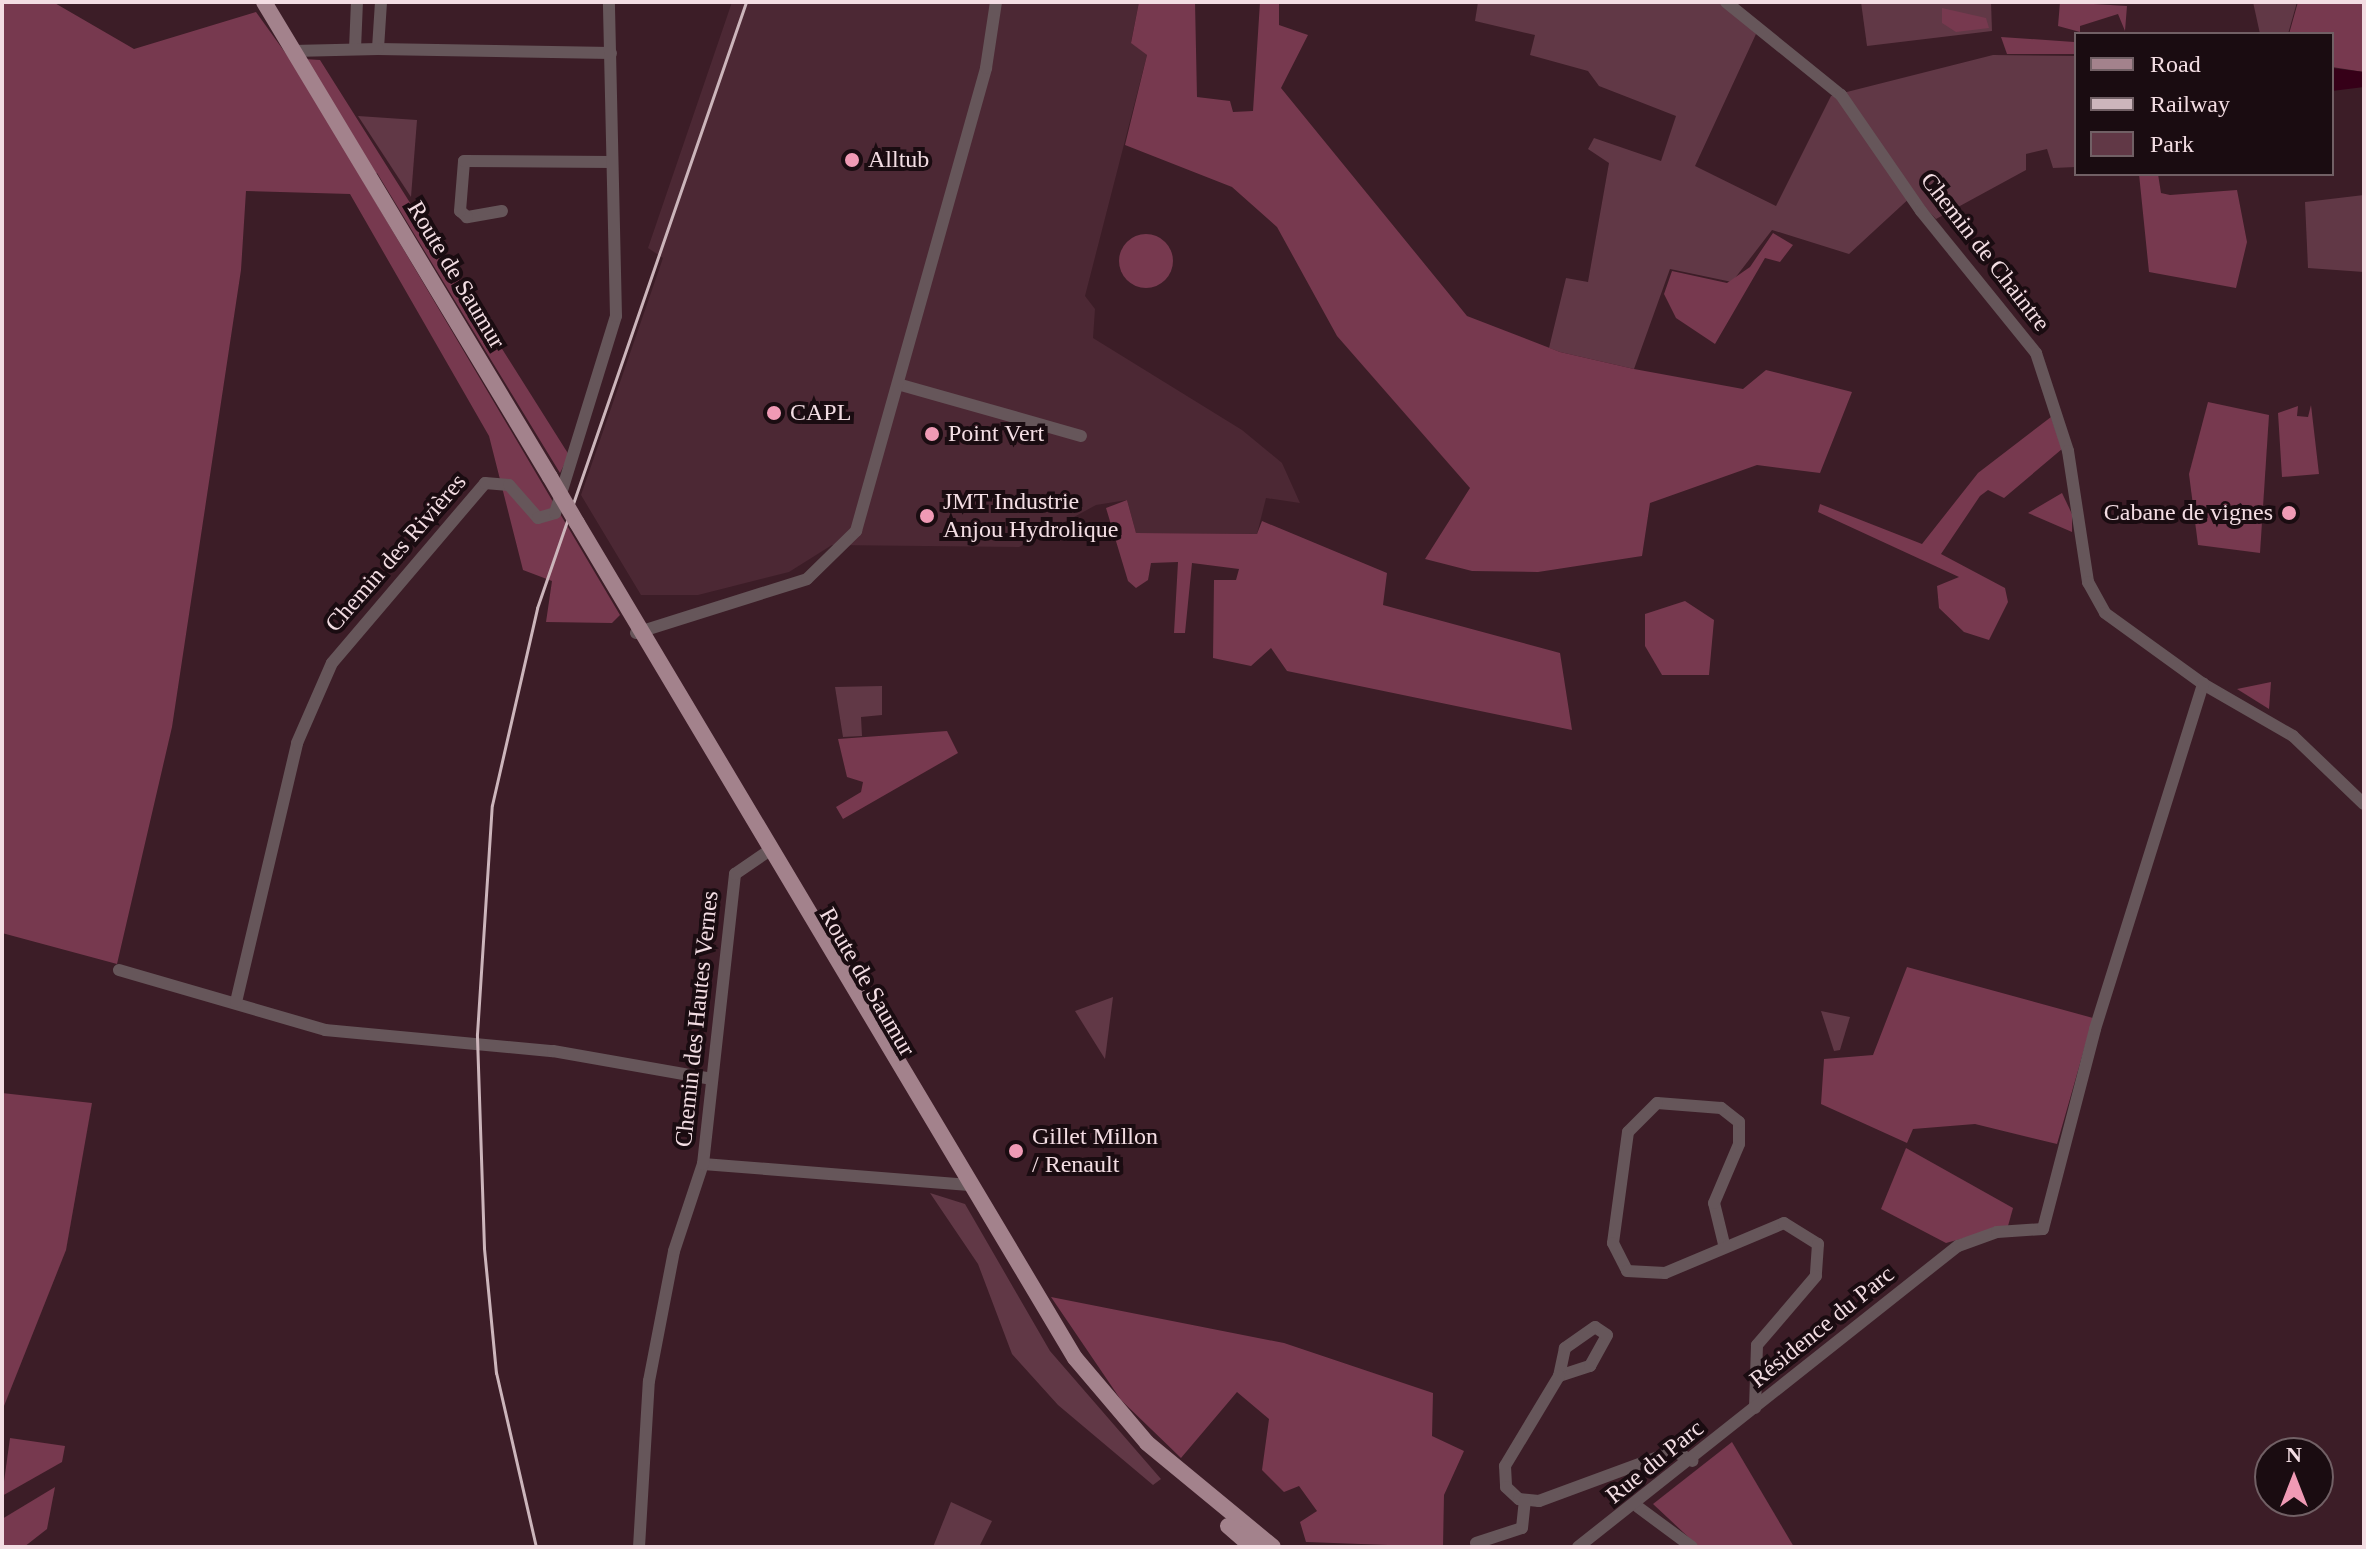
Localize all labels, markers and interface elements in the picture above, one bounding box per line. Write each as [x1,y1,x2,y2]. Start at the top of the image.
legend [2074,32,2334,176]
text: Road [2150,51,2201,77]
text: Railway [2150,91,2230,117]
text: Park [2150,131,2194,157]
place label: Alltub [868,146,929,174]
marker: Alltub [843,151,861,169]
street label: Chemin de Chaintre [1914,167,2056,337]
street label: Route de Saumur [401,196,511,354]
place label: CAPL [790,399,851,427]
marker: CAPL [765,404,783,422]
place label: Point Vert [948,420,1045,448]
marker: Point Vert [923,425,941,443]
street label: Chemin des Rivières [320,468,472,638]
place label: JMT Industrie Anjou Hydrolique [943,488,1118,544]
place label: Cabane de vignes [2104,499,2273,527]
marker: Cabane de vignes [2280,504,2298,522]
marker: JMT Industrie Anjou Hydrolique [918,507,936,525]
street label: Chemin des Hautes Vernes [669,889,725,1149]
street label: Route de Saumur [813,903,921,1061]
place label: Gillet Millon / Renault [1032,1123,1158,1179]
marker: Gillet Millon / Renault [1007,1142,1025,1160]
street label: Résidence du Parc [1744,1260,1900,1394]
street label: Rue du Parc [1600,1414,1710,1510]
north arrow [2254,1437,2334,1517]
text: N [2286,1442,2302,1467]

